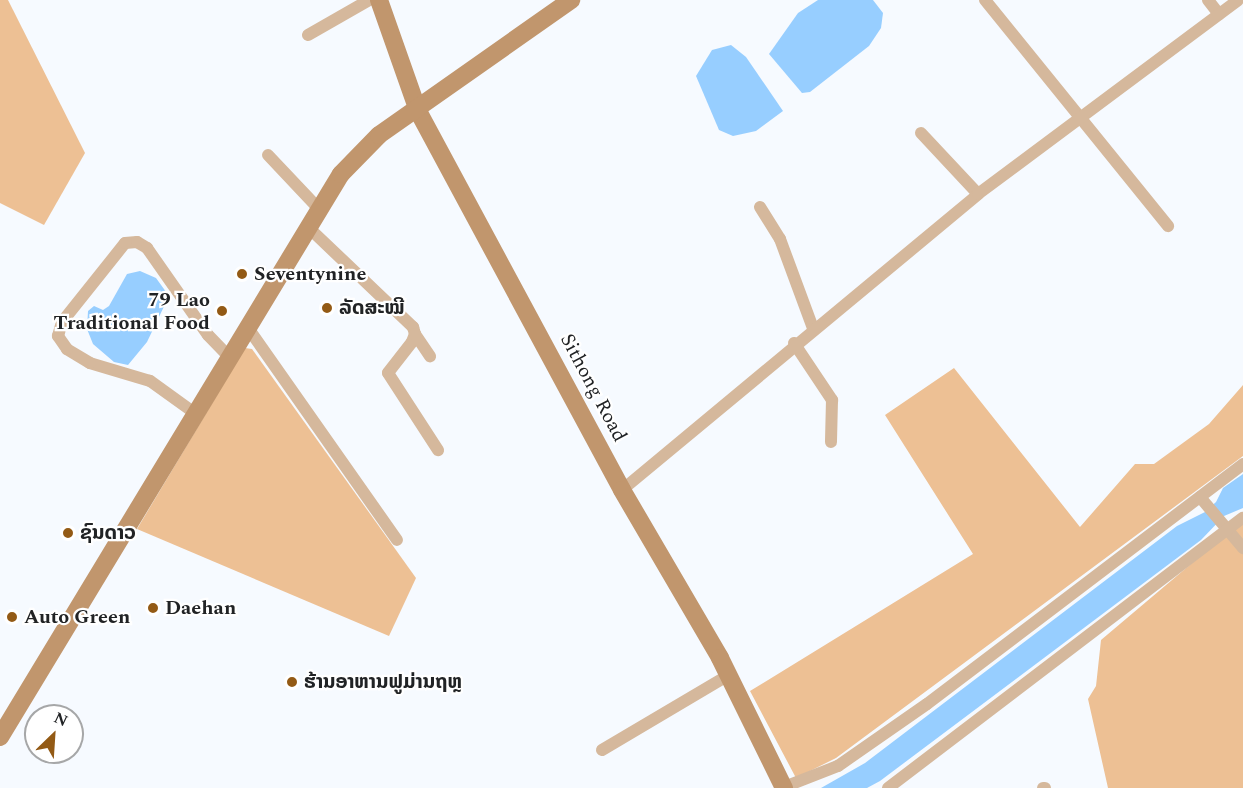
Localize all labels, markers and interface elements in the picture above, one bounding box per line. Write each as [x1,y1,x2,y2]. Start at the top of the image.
place label: Seventynine [254,262,366,286]
marker: Seventynine [235,267,249,281]
place label: 79 Lao Traditional Food [53,288,210,335]
place label: ລັດສະໝີ [339,296,404,320]
marker: ລັດສະໝີ [320,301,334,315]
marker: 79 Lao Traditional Food [215,304,229,318]
street label: Sithong Road [554,330,632,446]
place label: ຊົນດາວ [80,521,136,545]
marker: ຊົນດາວ [61,526,75,540]
place label: Daehan [165,596,236,620]
marker: Daehan [146,601,160,615]
place label: Auto Green [24,605,130,629]
marker: Auto Green [5,610,19,624]
place label: ຮ້ານອາຫານຟູມ່ານຖຫຼ [304,670,462,694]
marker: ຮ້ານອາຫານຟູມ່ານຖຫຼ [285,675,299,689]
north arrow [24,704,84,764]
text: N [50,706,72,733]

